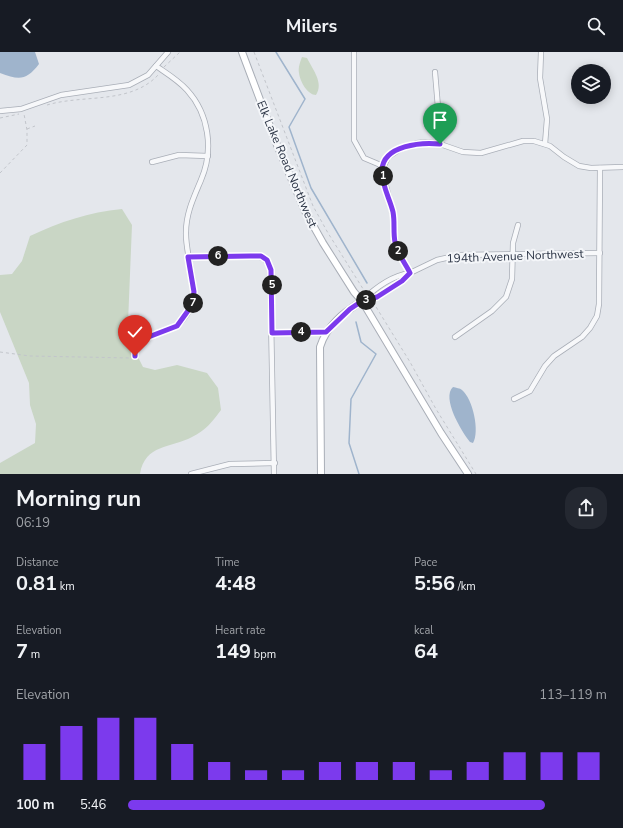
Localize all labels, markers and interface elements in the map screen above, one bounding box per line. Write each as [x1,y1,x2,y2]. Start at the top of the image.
text: Milers [286,14,337,38]
icon: back [16,15,38,37]
icon: search [585,15,607,37]
map controls [571,64,611,104]
button: layers [571,64,611,104]
street label: Elk Lake Road Northwest [253,98,321,231]
pin [423,103,457,144]
icon: arrive [429,109,451,131]
pin: 1 [373,166,393,186]
text: 1 [380,168,386,183]
pin: 2 [388,241,408,261]
text: 2 [395,243,401,258]
pin: 6 [208,246,228,266]
street label: 194th Avenue Northwest [446,246,585,266]
text: 6 [215,248,221,263]
pin: 5 [262,275,282,295]
text: 5 [269,277,275,292]
pin: 3 [356,290,376,310]
text: 3 [363,292,369,307]
pin: 7 [183,293,203,313]
text: 7 [190,295,196,310]
pin [118,315,152,356]
icon: check [124,321,146,343]
pin: 4 [291,322,311,342]
text: 4 [298,324,304,339]
text: Morning run [16,484,141,514]
button: share [565,487,607,529]
text: 06:19 [16,514,50,532]
text: Distance [16,555,59,570]
text: Time [215,555,239,570]
text: Pace [414,555,437,570]
text: 0.81 [16,570,57,597]
text: 4:48 [215,570,256,597]
text: 5:56 [414,570,455,597]
text: km [57,579,75,594]
text: /km [455,579,476,594]
text: Elevation [16,623,62,638]
text: Heart rate [215,623,265,638]
text: kcal [414,623,434,638]
text: 7 [16,638,28,665]
text: 149 [215,638,251,665]
text: 64 [414,638,438,665]
text: m [28,647,40,662]
text: bpm [251,647,276,662]
text: Elevation [16,686,70,704]
text: 113–119 m [539,686,607,704]
text: 100 m [16,796,54,814]
text: 5:46 [80,796,106,814]

